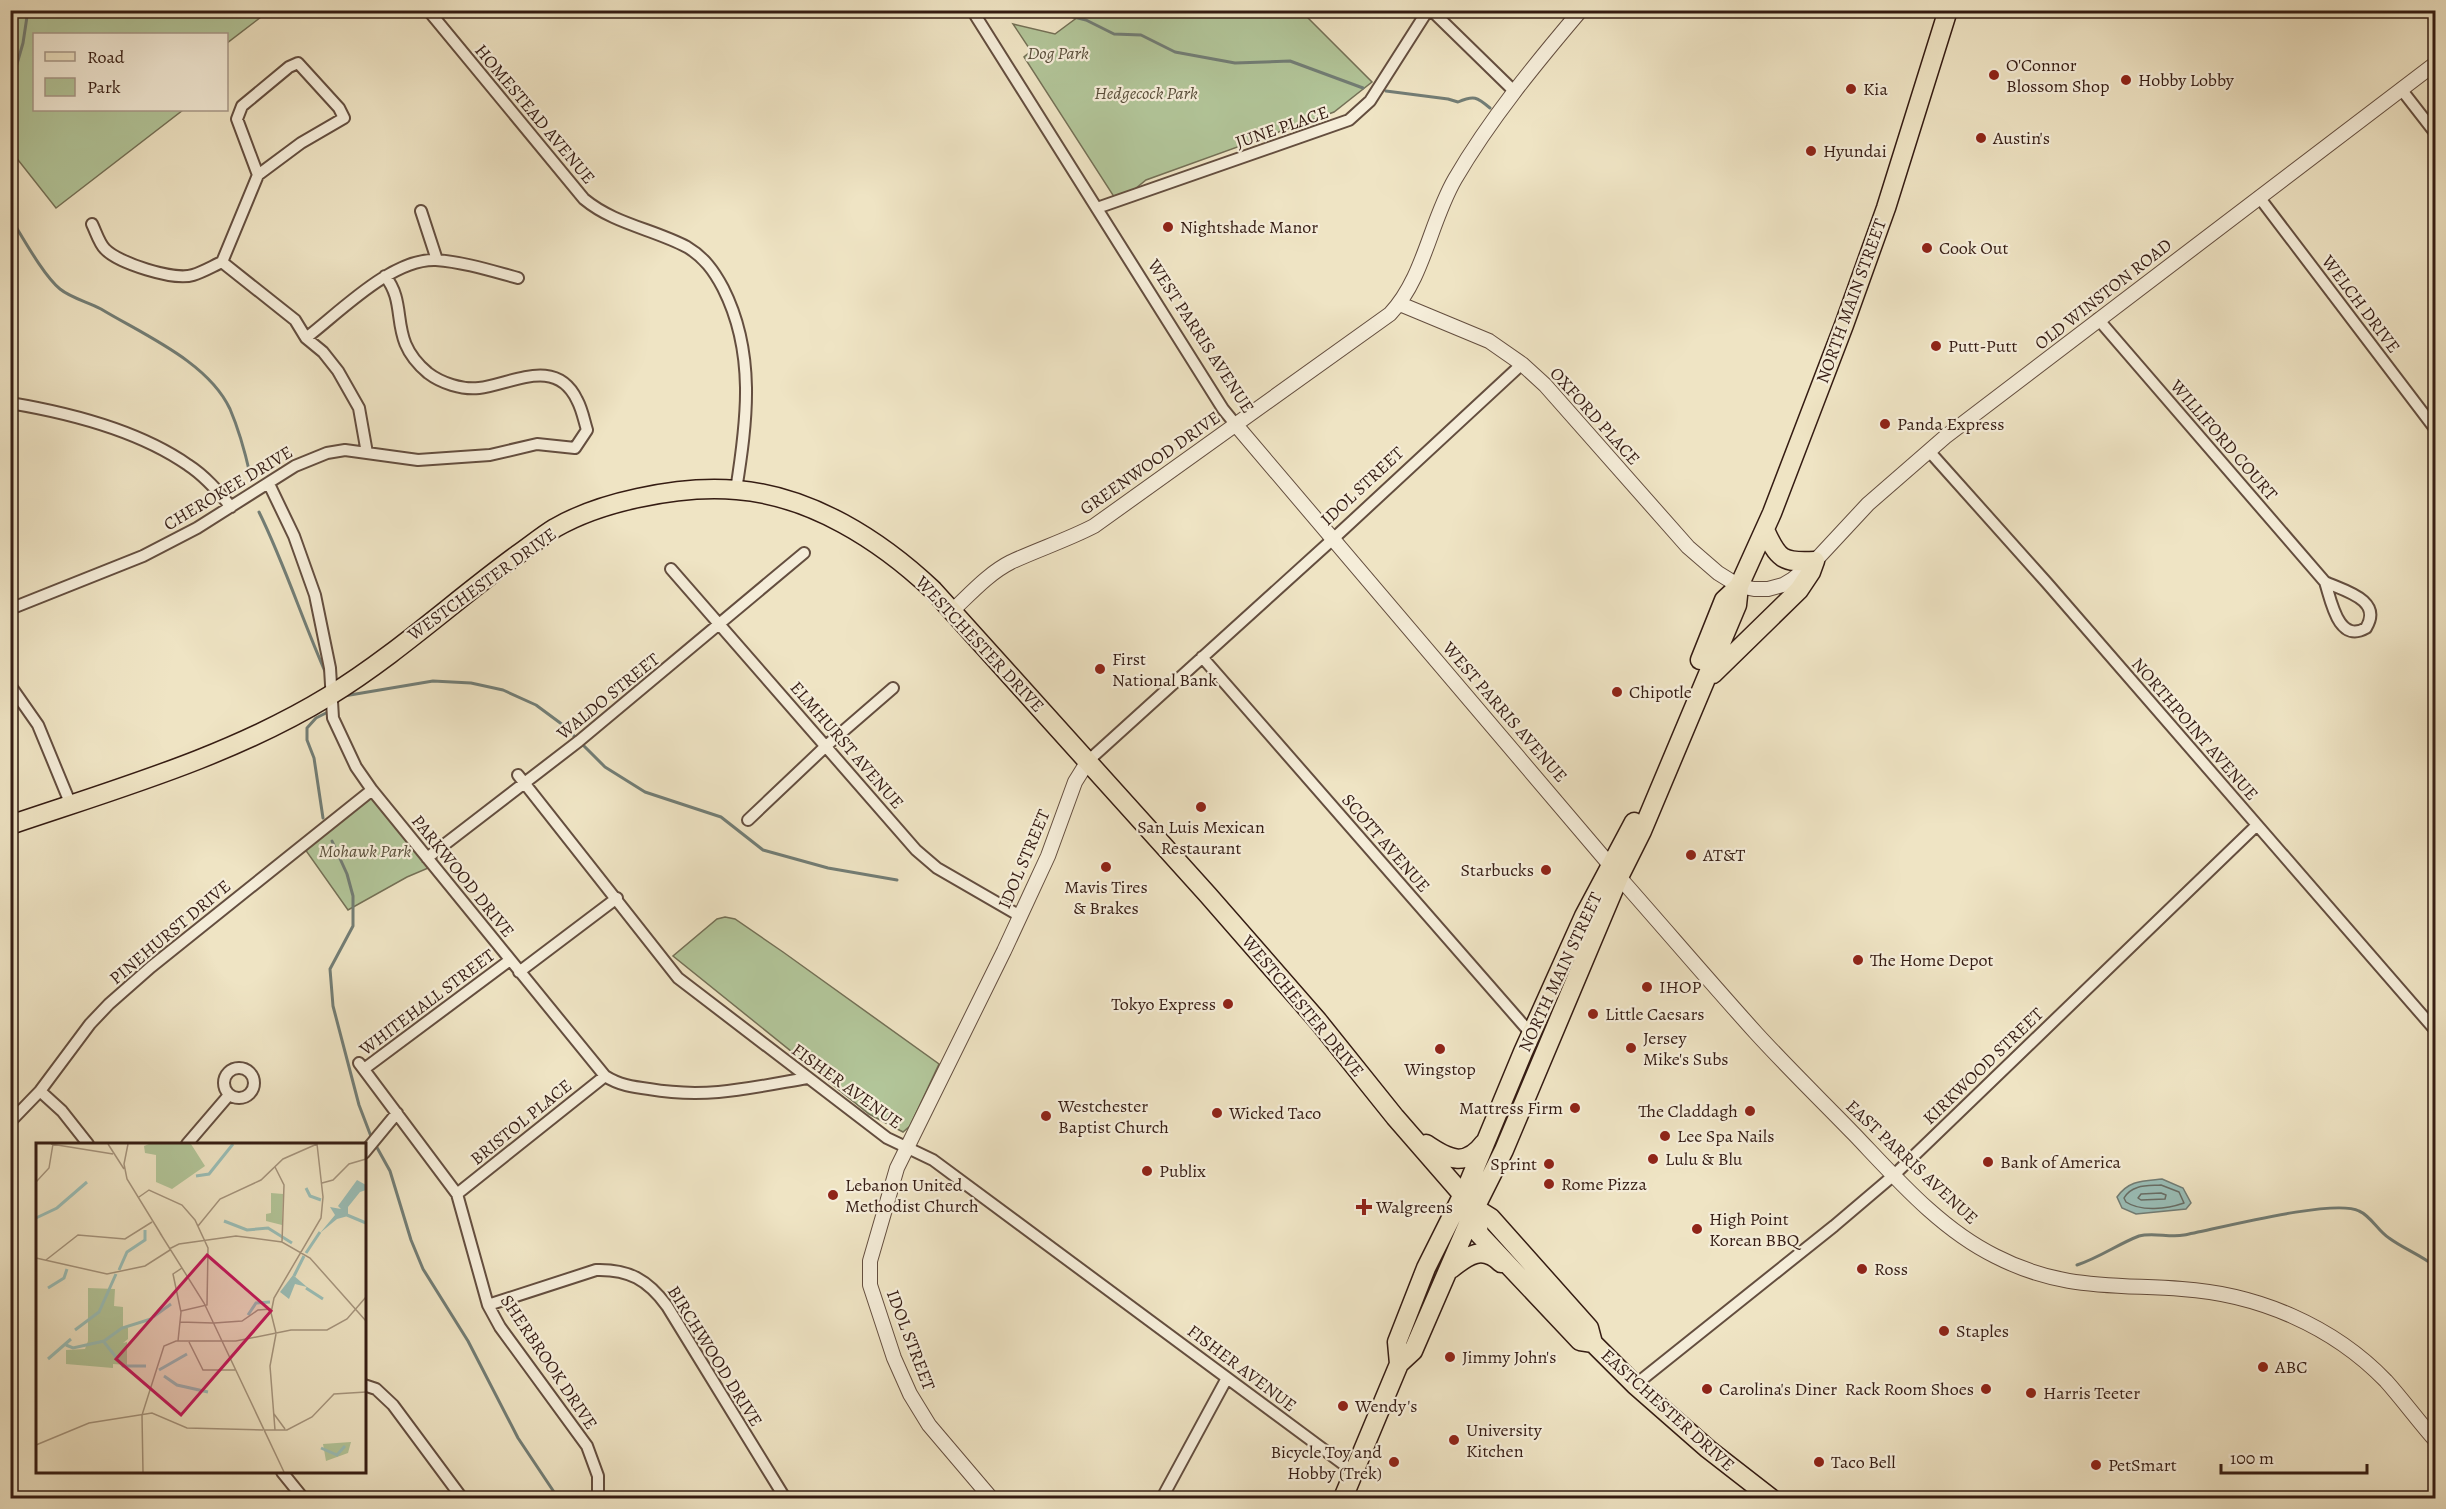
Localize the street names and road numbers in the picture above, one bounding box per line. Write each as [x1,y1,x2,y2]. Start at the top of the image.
street label: HOMESTEAD AVENUE [469,39,601,189]
street label: JUNE PLACE [1232,100,1332,154]
street label: NORTH MAIN STREET [1810,215,1892,387]
street label: OLD WINSTON ROAD [2029,233,2177,355]
street label: WELCH DRIVE [2316,249,2406,358]
street label: WEST PARRIS AVENUE [1142,254,1260,418]
street label: OXFORD PLACE [1544,362,1646,470]
street label: WILLIFORD COURT [2164,374,2283,506]
street label: GREENWOOD DRIVE [1075,405,1225,521]
street label: CHEROKEE DRIVE [159,440,297,536]
street label: IDOL STREET [1315,441,1409,531]
street label: WESTCHESTER DRIVE [402,522,561,647]
street label: WESTCHESTER DRIVE [910,570,1050,717]
street label: WEST PARRIS AVENUE [1437,636,1573,787]
street label: WALDO STREET [551,647,664,745]
street label: NORTHPOINT AVENUE [2126,653,2264,805]
street label: ELMHURST AVENUE [785,676,909,814]
street label: SCOTT AVENUE [1336,789,1436,897]
street label: IDOL STREET [992,805,1056,912]
street label: PARKWOOD DRIVE [406,810,520,942]
street label: PINEHURST DRIVE [104,874,236,990]
street label: NORTH MAIN STREET [1512,888,1608,1056]
street label: WESTCHESTER DRIVE [1236,929,1370,1082]
street label: WHITEHALL STREET [354,943,500,1061]
street label: KIRKWOOD STREET [1917,1002,2049,1130]
street label: FISHER AVENUE [787,1038,907,1134]
street label: BRISTOL PLACE [465,1074,577,1170]
street label: EAST PARRIS AVENUE [1841,1094,1983,1230]
street label: BIRCHWOOD DRIVE [662,1281,768,1431]
street label: IDOL STREET [881,1286,941,1394]
street label: SHERBROOK DRIVE [495,1290,603,1434]
street label: FISHER AVENUE [1182,1319,1302,1417]
street label: EASTCHESTER DRIVE [1596,1343,1740,1477]

